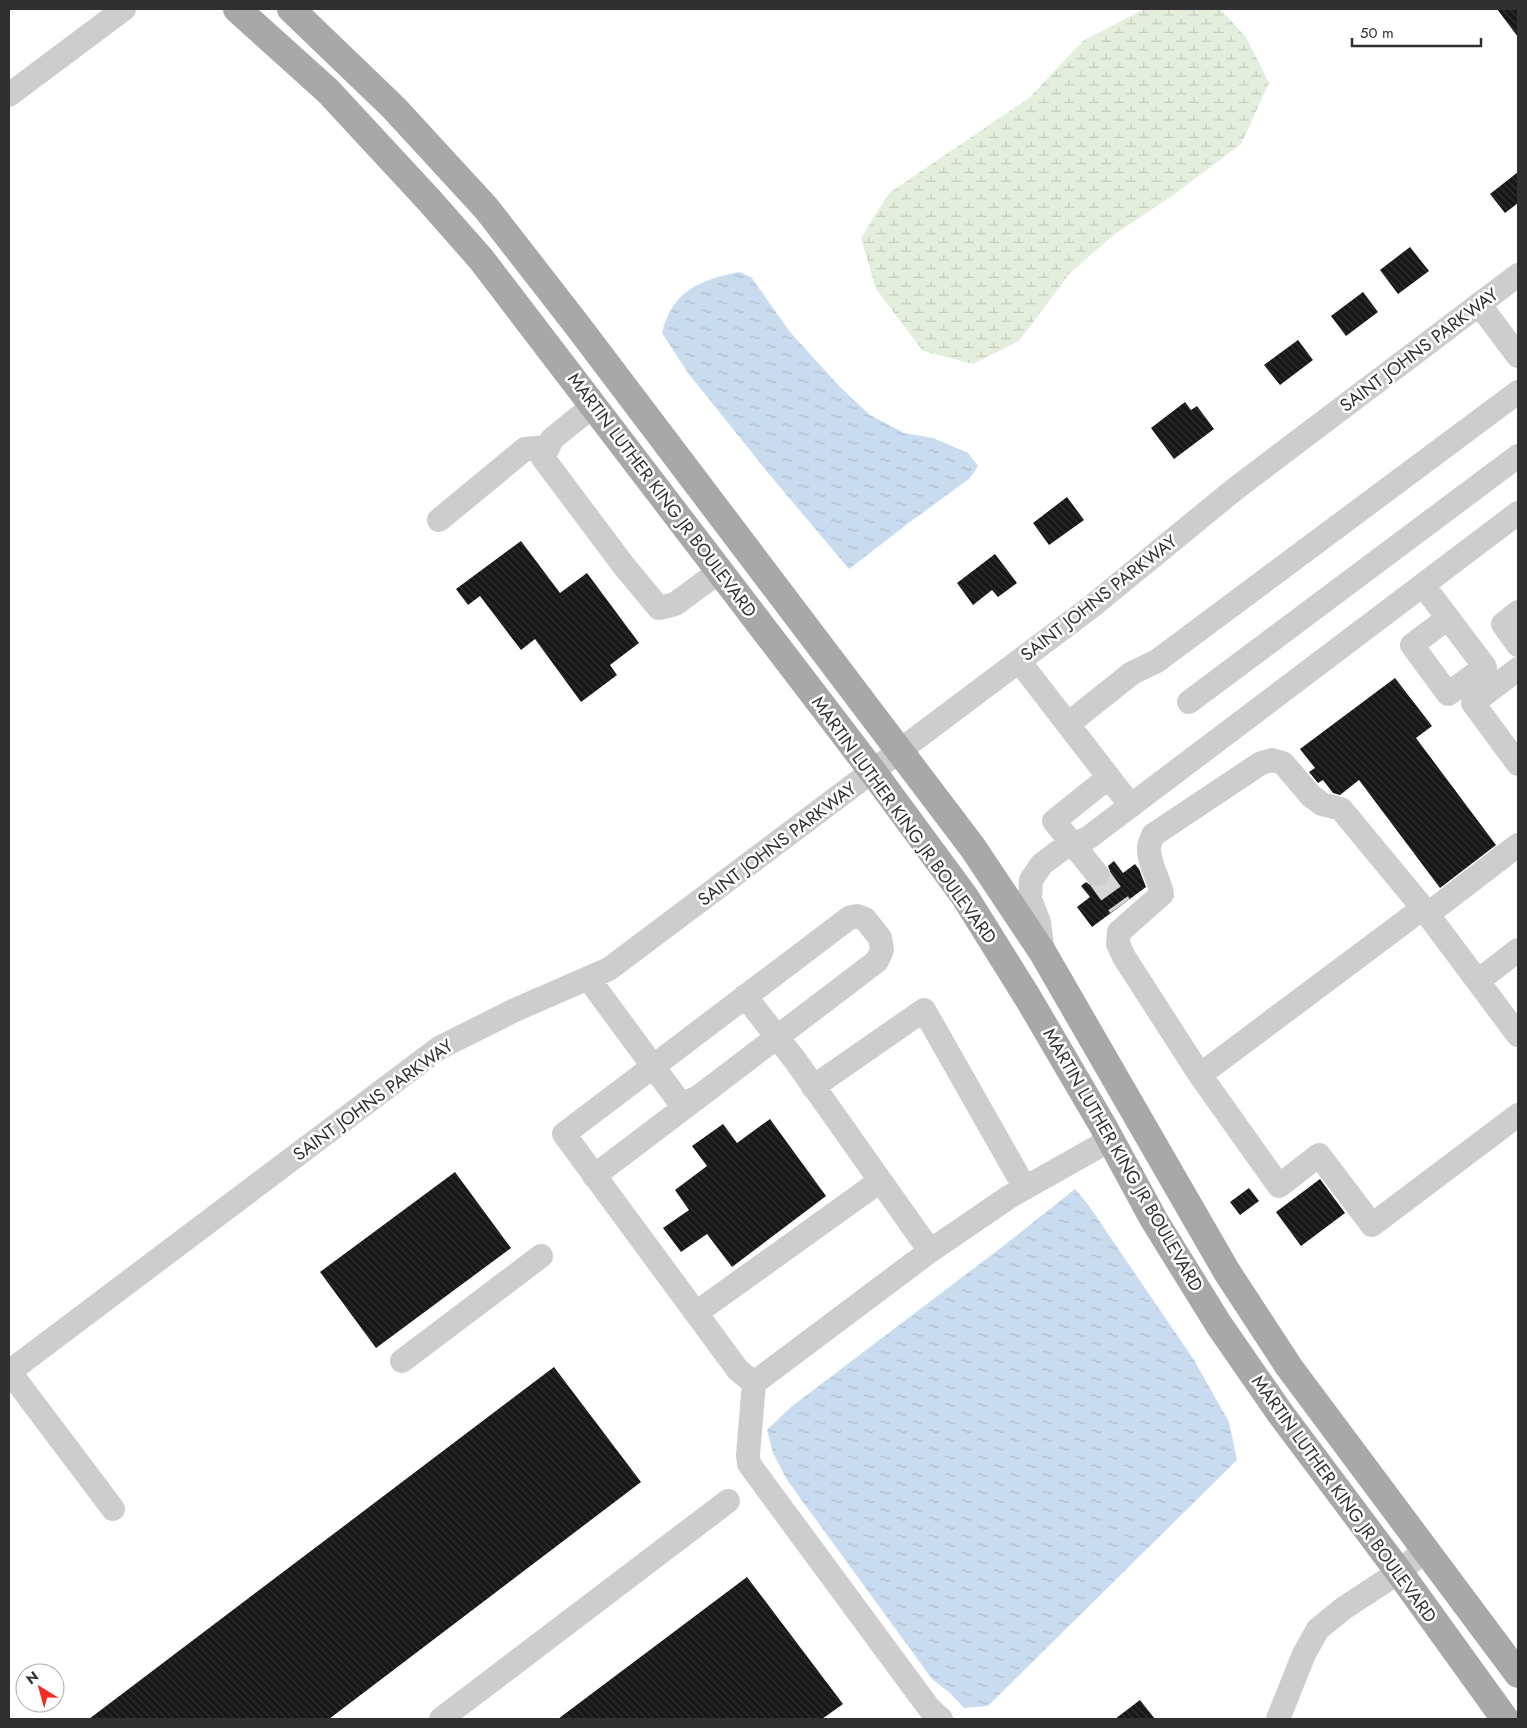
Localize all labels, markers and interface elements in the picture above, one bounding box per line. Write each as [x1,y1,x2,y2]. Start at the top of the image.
scale bar [1352,15,1481,47]
text: 50 m [1360,22,1394,44]
street label: SAINT JOHNS PARKWAY [1334,281,1504,418]
street label: MARTIN LUTHER KING JR BOULEVARD [561,367,763,623]
street label: SAINT JOHNS PARKWAY [1015,528,1184,668]
street label: MARTIN LUTHER KING JR BOULEVARD [805,691,1003,949]
street label: SAINT JOHNS PARKWAY [692,775,862,912]
street label: MARTIN LUTHER KING JR BOULEVARD [1037,1024,1209,1296]
street label: SAINT JOHNS PARKWAY [287,1032,459,1167]
street label: MARTIN LUTHER KING JR BOULEVARD [1245,1370,1443,1628]
north arrow [15,1663,65,1713]
text: N [22,1666,43,1689]

